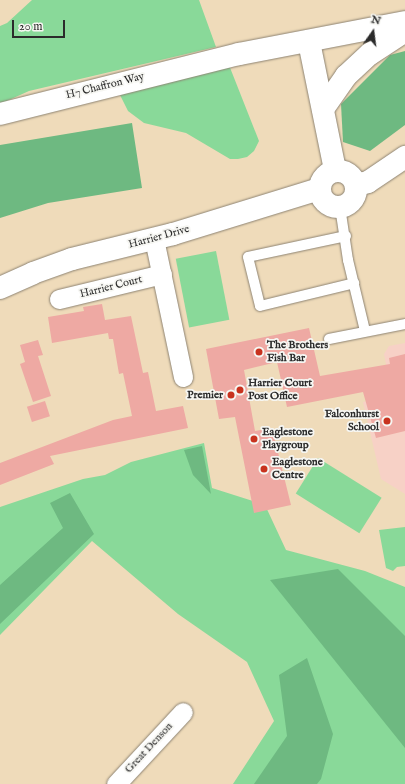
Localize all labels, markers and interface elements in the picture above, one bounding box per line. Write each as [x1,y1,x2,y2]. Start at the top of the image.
scale bar [14,12,67,38]
north arrow [353,12,393,52]
text: N [370,12,382,28]
text: 20 m [19,19,42,34]
street label: H7 Chaffron Way [65,70,145,102]
street label: Harrier Drive [127,223,191,251]
street label: Harrier Court [78,273,144,301]
place label: The Brothers Fish Bar [267,339,328,365]
marker: The Brothers Fish Bar [254,347,264,357]
place label: Harrier Court Post Office [248,377,312,403]
marker: Harrier Court Post Office [235,385,245,395]
place label: Premier [187,388,223,402]
marker: Premier [226,390,236,400]
place label: Falconhurst School [325,408,379,434]
marker: Falconhurst School [382,416,392,426]
place label: Eaglestone Playgroup [262,426,313,452]
marker: Eaglestone Playgroup [249,434,259,444]
place label: Eaglestone Centre [272,456,323,482]
marker: Eaglestone Centre [259,464,269,474]
street label: Great Denson [122,720,176,776]

